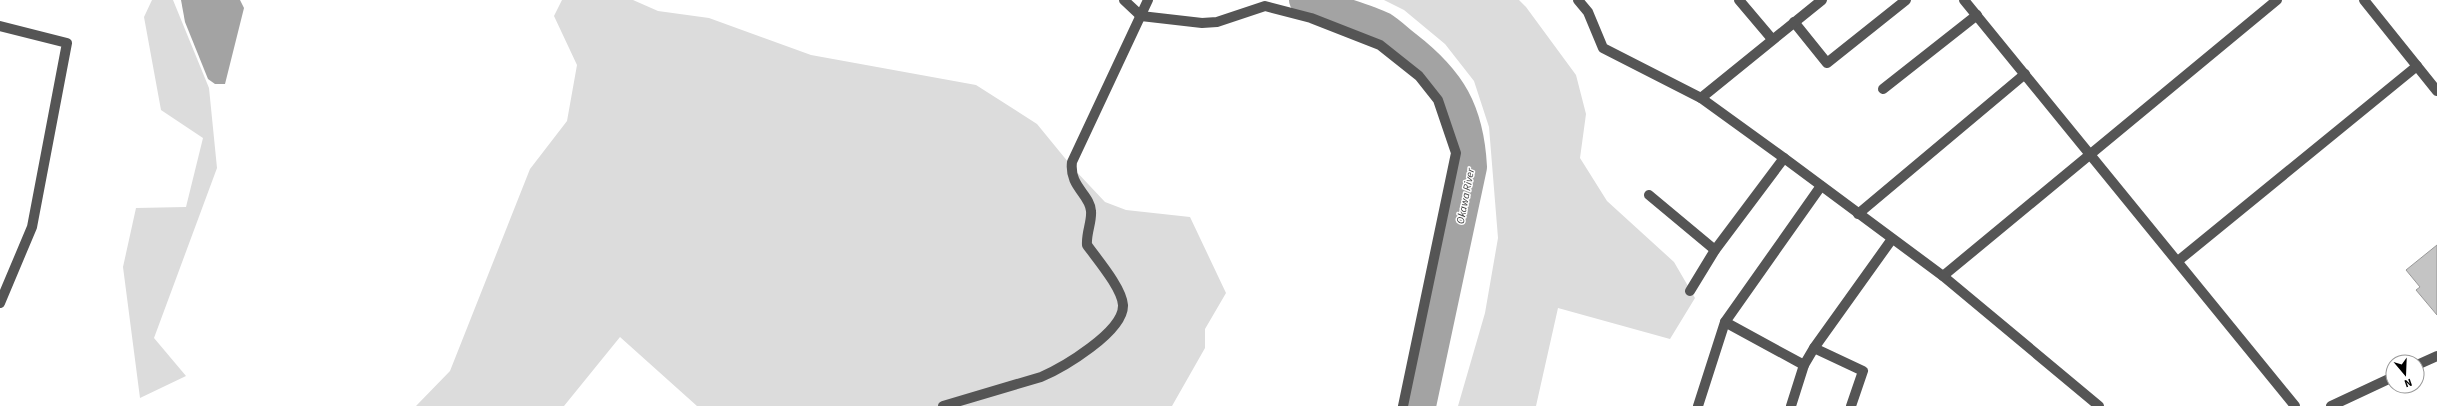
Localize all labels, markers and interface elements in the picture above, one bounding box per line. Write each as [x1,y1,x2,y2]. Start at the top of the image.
water label: Okawa River [1453,166,1478,225]
north arrow [2385,354,2425,394]
text: N [2402,375,2414,391]

